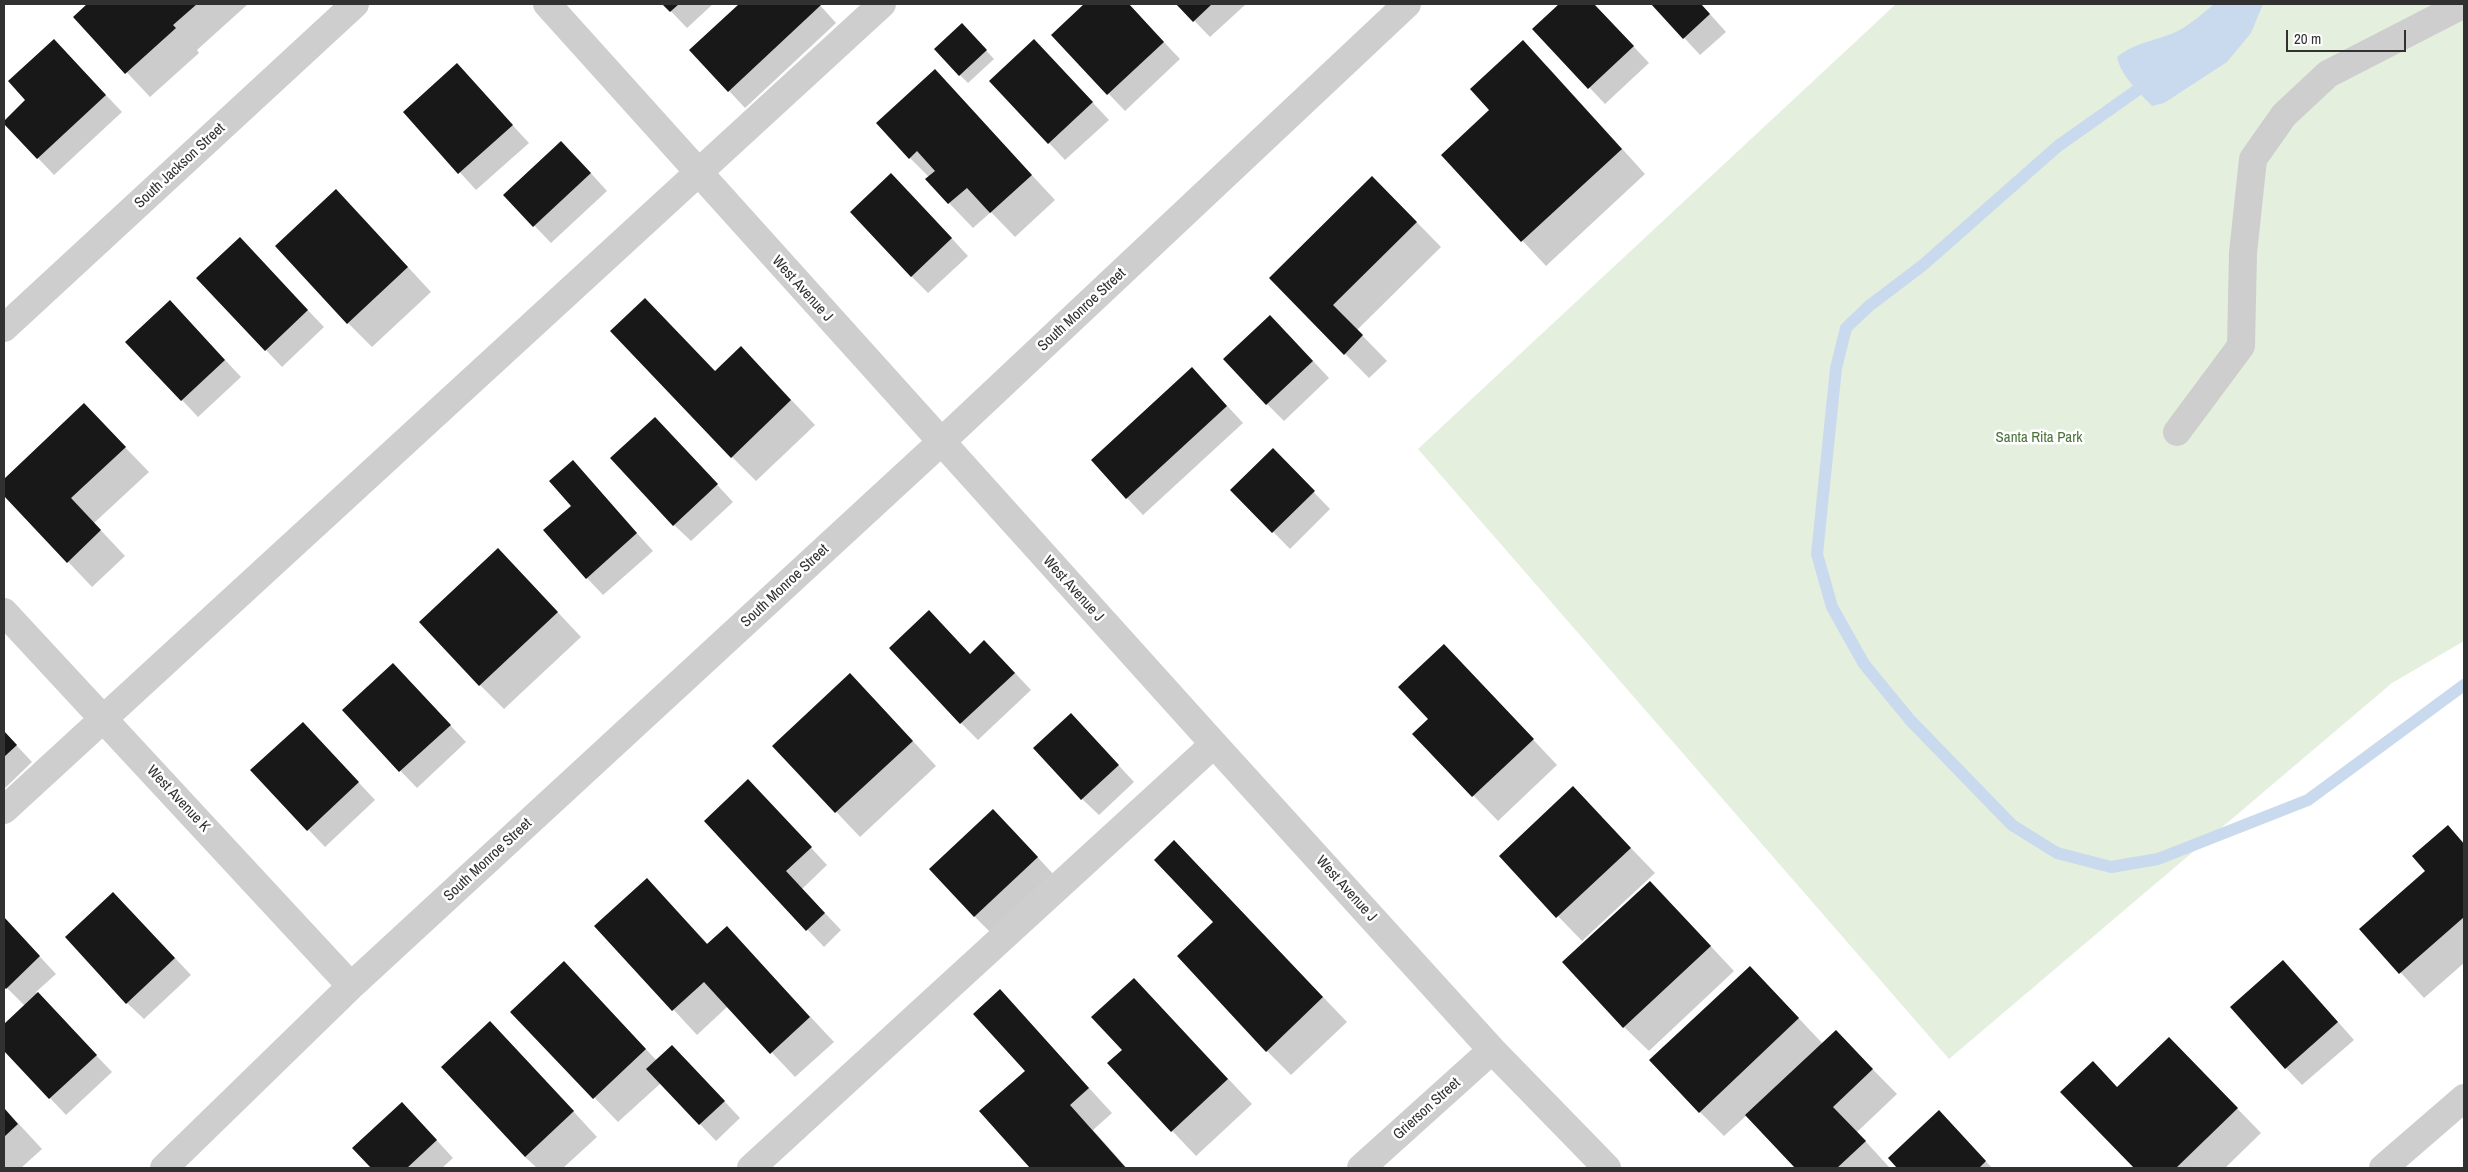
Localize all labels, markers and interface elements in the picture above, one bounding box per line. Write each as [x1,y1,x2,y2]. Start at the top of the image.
scale bar [2288,20,2408,52]
text: 20 m [2294,28,2321,49]
street label: South Jackson Street [131,120,229,212]
street label: West Avenue J [768,252,836,326]
street label: South Monroe Street [1034,265,1130,355]
park label: Santa Rita Park [1996,429,2082,447]
street label: South Monroe Street [737,541,833,631]
street label: West Avenue J [1039,552,1107,626]
street label: West Avenue K [143,762,213,836]
street label: South Monroe Street [440,815,536,905]
street label: West Avenue J [1312,852,1380,926]
street label: Grierson Street [1390,1074,1464,1144]

